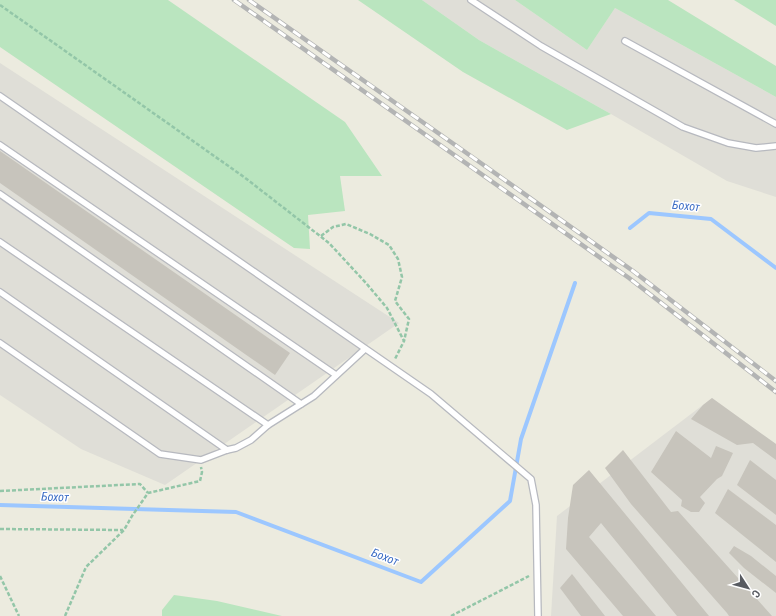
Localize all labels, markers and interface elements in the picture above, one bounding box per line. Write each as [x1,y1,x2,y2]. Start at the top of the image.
water label: Бохот [672,198,702,214]
water label: Бохот [41,490,70,505]
water label: Бохот [369,545,401,569]
north arrow [728,568,768,608]
text: С [749,587,763,600]

